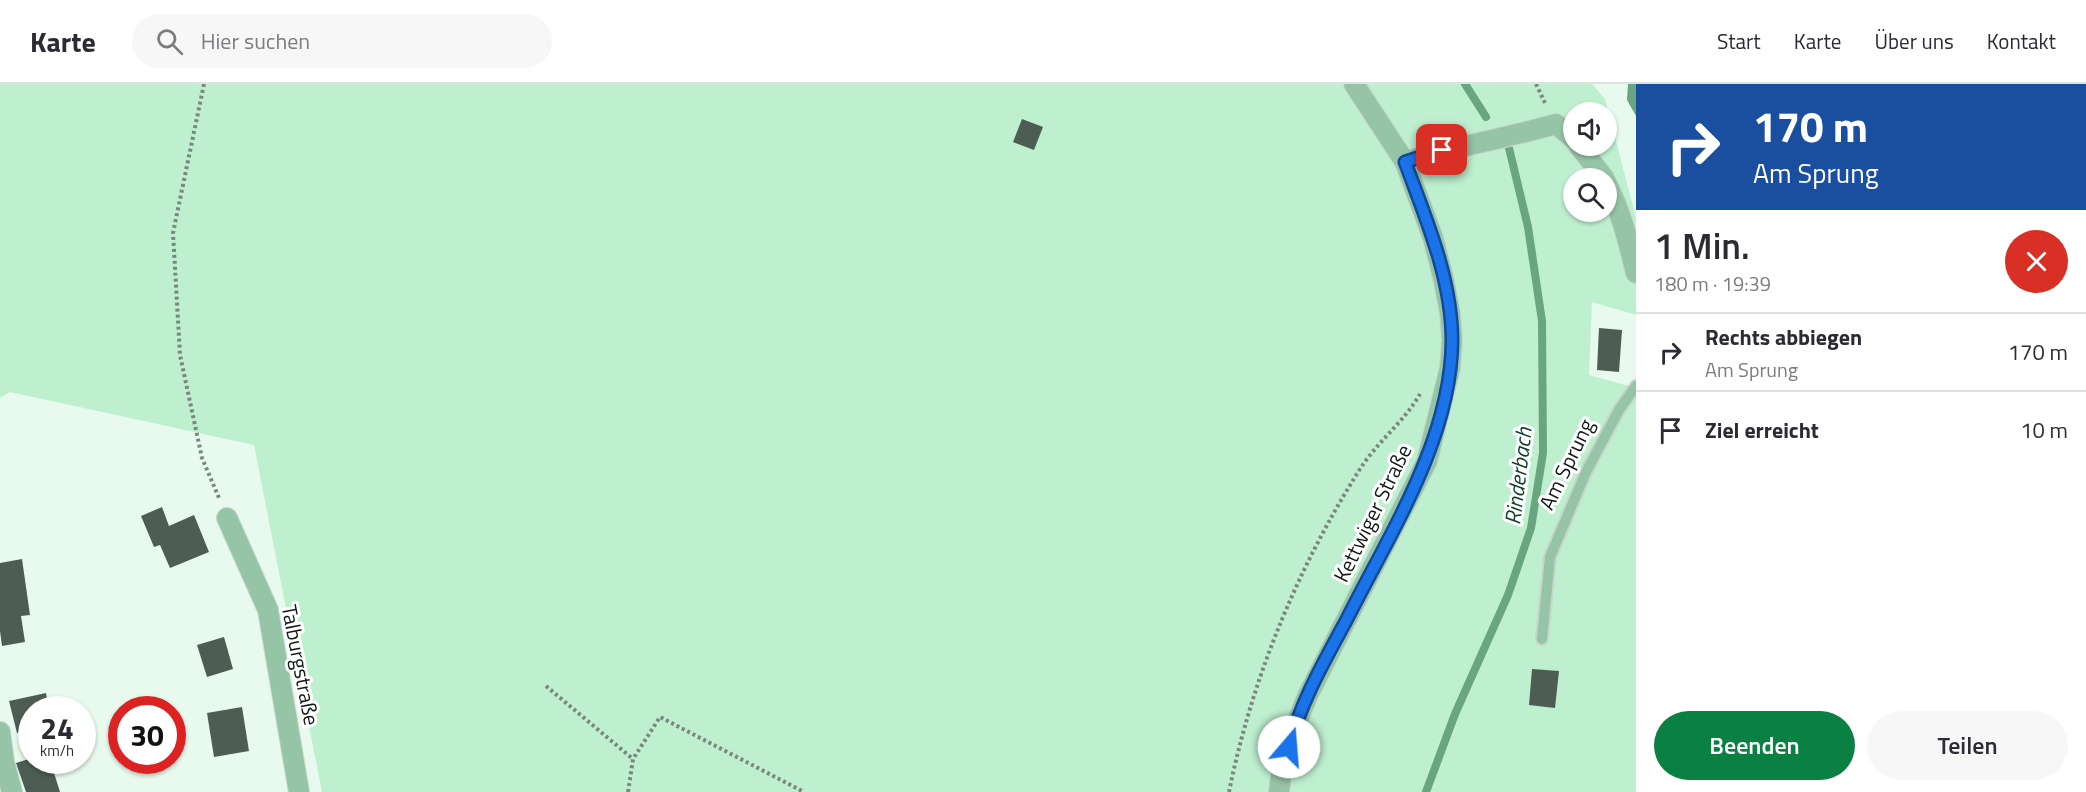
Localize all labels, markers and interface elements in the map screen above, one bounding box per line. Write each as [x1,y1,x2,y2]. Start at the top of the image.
search box [132,14,552,68]
text: Karte [30,20,96,63]
text: Hier suchen [201,24,310,58]
icon: search [153,25,186,58]
text: Start [1717,25,1761,57]
text: Karte [1794,25,1841,57]
text: Über uns [1874,25,1954,57]
text: Kontakt [1987,25,2056,57]
text: 170 m [1753,94,1868,158]
map controls [1563,102,1617,222]
button: sound [1563,102,1617,156]
icon: right [1654,108,1732,186]
pin [1416,124,1467,175]
icon: arrive [1425,133,1458,166]
text: Am Sprung [1753,152,1879,193]
button: search [1563,168,1617,222]
text: 1 Min. [1654,218,1750,273]
button: close [2005,230,2068,293]
text: 180 m · 19:39 [1654,268,1771,299]
text: Rechts abbiegen [1705,320,1862,354]
text: 170 m [2008,335,2068,369]
icon: right [1654,336,1687,369]
text: Am Sprung [1705,354,1798,385]
street label: Am Sprung [1530,413,1602,515]
text: Ziel erreicht [1705,413,1819,447]
text: 10 m [2020,413,2068,447]
icon: arrive [1654,414,1687,447]
water label: Rinderbach [1495,424,1541,527]
street label: Kettwiger Straße [1325,439,1419,587]
street label: Talburgstraße [274,602,328,728]
speed limit sign: 30 [108,696,186,774]
text: 24 [40,705,74,751]
button: Beenden [1654,711,1855,780]
button: Teilen [1867,711,2068,780]
position arrow [1257,715,1321,779]
text: km/h [40,739,74,762]

